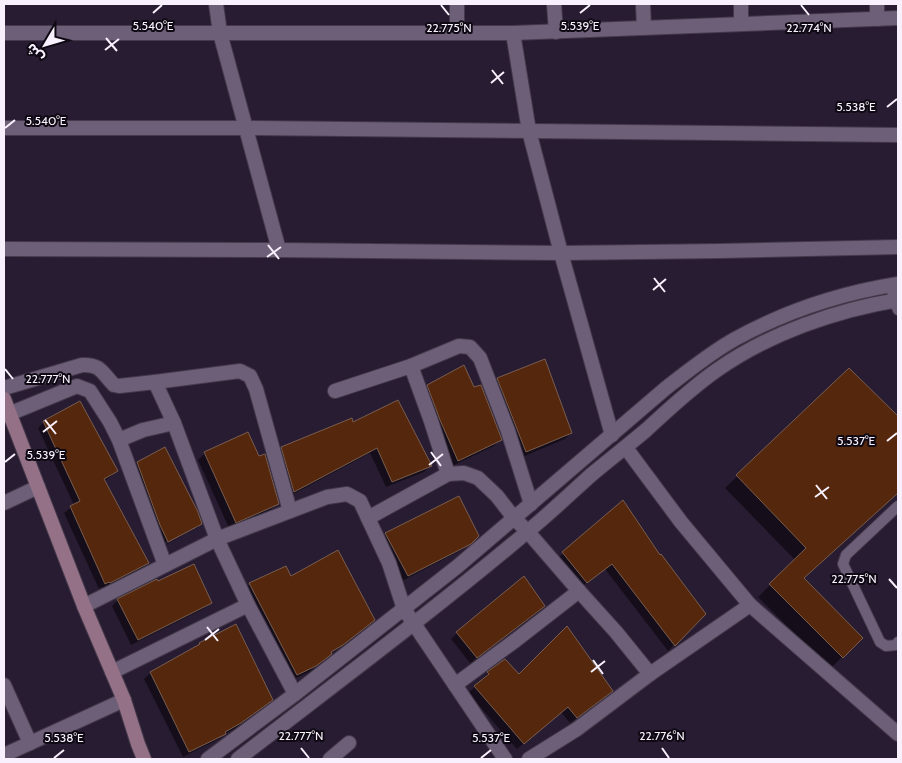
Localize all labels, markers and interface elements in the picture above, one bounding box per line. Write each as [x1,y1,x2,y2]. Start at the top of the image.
text: 5.540°E [133,18,174,33]
text: 5.539°E [561,18,600,33]
north arrow [20,20,70,70]
text: 22.775°N [426,20,472,35]
text: 22.774°N [786,20,832,35]
text: ش [22,40,48,66]
text: 5.538°E [836,99,876,114]
text: 5.540°E [26,113,67,128]
text: 22.777°N [25,371,71,386]
text: 5.537°E [837,433,875,448]
text: 5.539°E [27,447,66,462]
text: 22.775°N [831,571,877,586]
text: 22.777°N [278,728,324,743]
text: 22.776°N [639,728,685,743]
text: 5.538°E [44,730,84,745]
text: 5.537°E [472,730,510,745]

